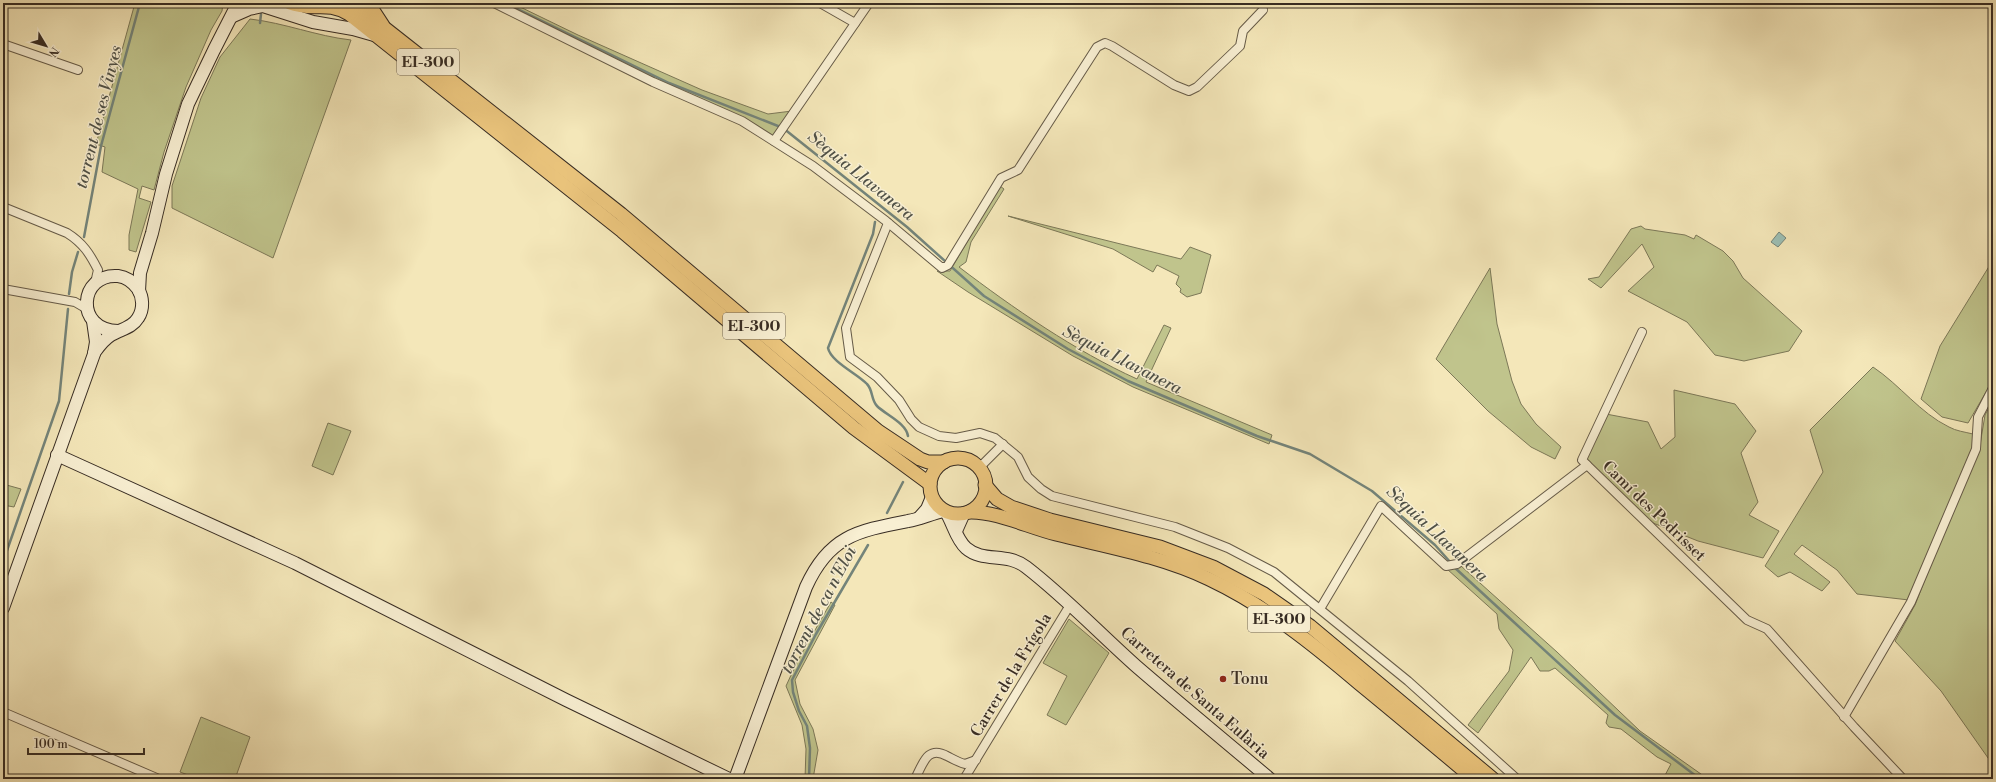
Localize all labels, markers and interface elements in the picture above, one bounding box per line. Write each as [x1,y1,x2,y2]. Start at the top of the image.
north arrow [26,26,66,66]
water label: torrent de ses Vinyes [71,43,127,191]
text: N [45,44,61,60]
road number: EI-300 [397,49,459,75]
water label: Sèquia Llavanera [803,126,919,226]
road number: EI-300 [723,313,785,339]
water label: Sèquia Llavanera [1058,320,1186,400]
street label: Camí des Pedrisset [1598,456,1710,566]
water label: Sèquia Llavanera [1381,481,1493,587]
water label: torrent de ca n'Eloi [776,542,862,678]
road number: EI-300 [1248,606,1310,632]
street label: Carrer de la Frígola [966,609,1056,741]
street label: Carretera de Santa Eulària [1116,623,1274,764]
place label: Tonu [1231,669,1268,689]
marker: Tonu [1218,674,1228,684]
scale bar [28,730,144,756]
text: 100 m [34,737,68,752]

